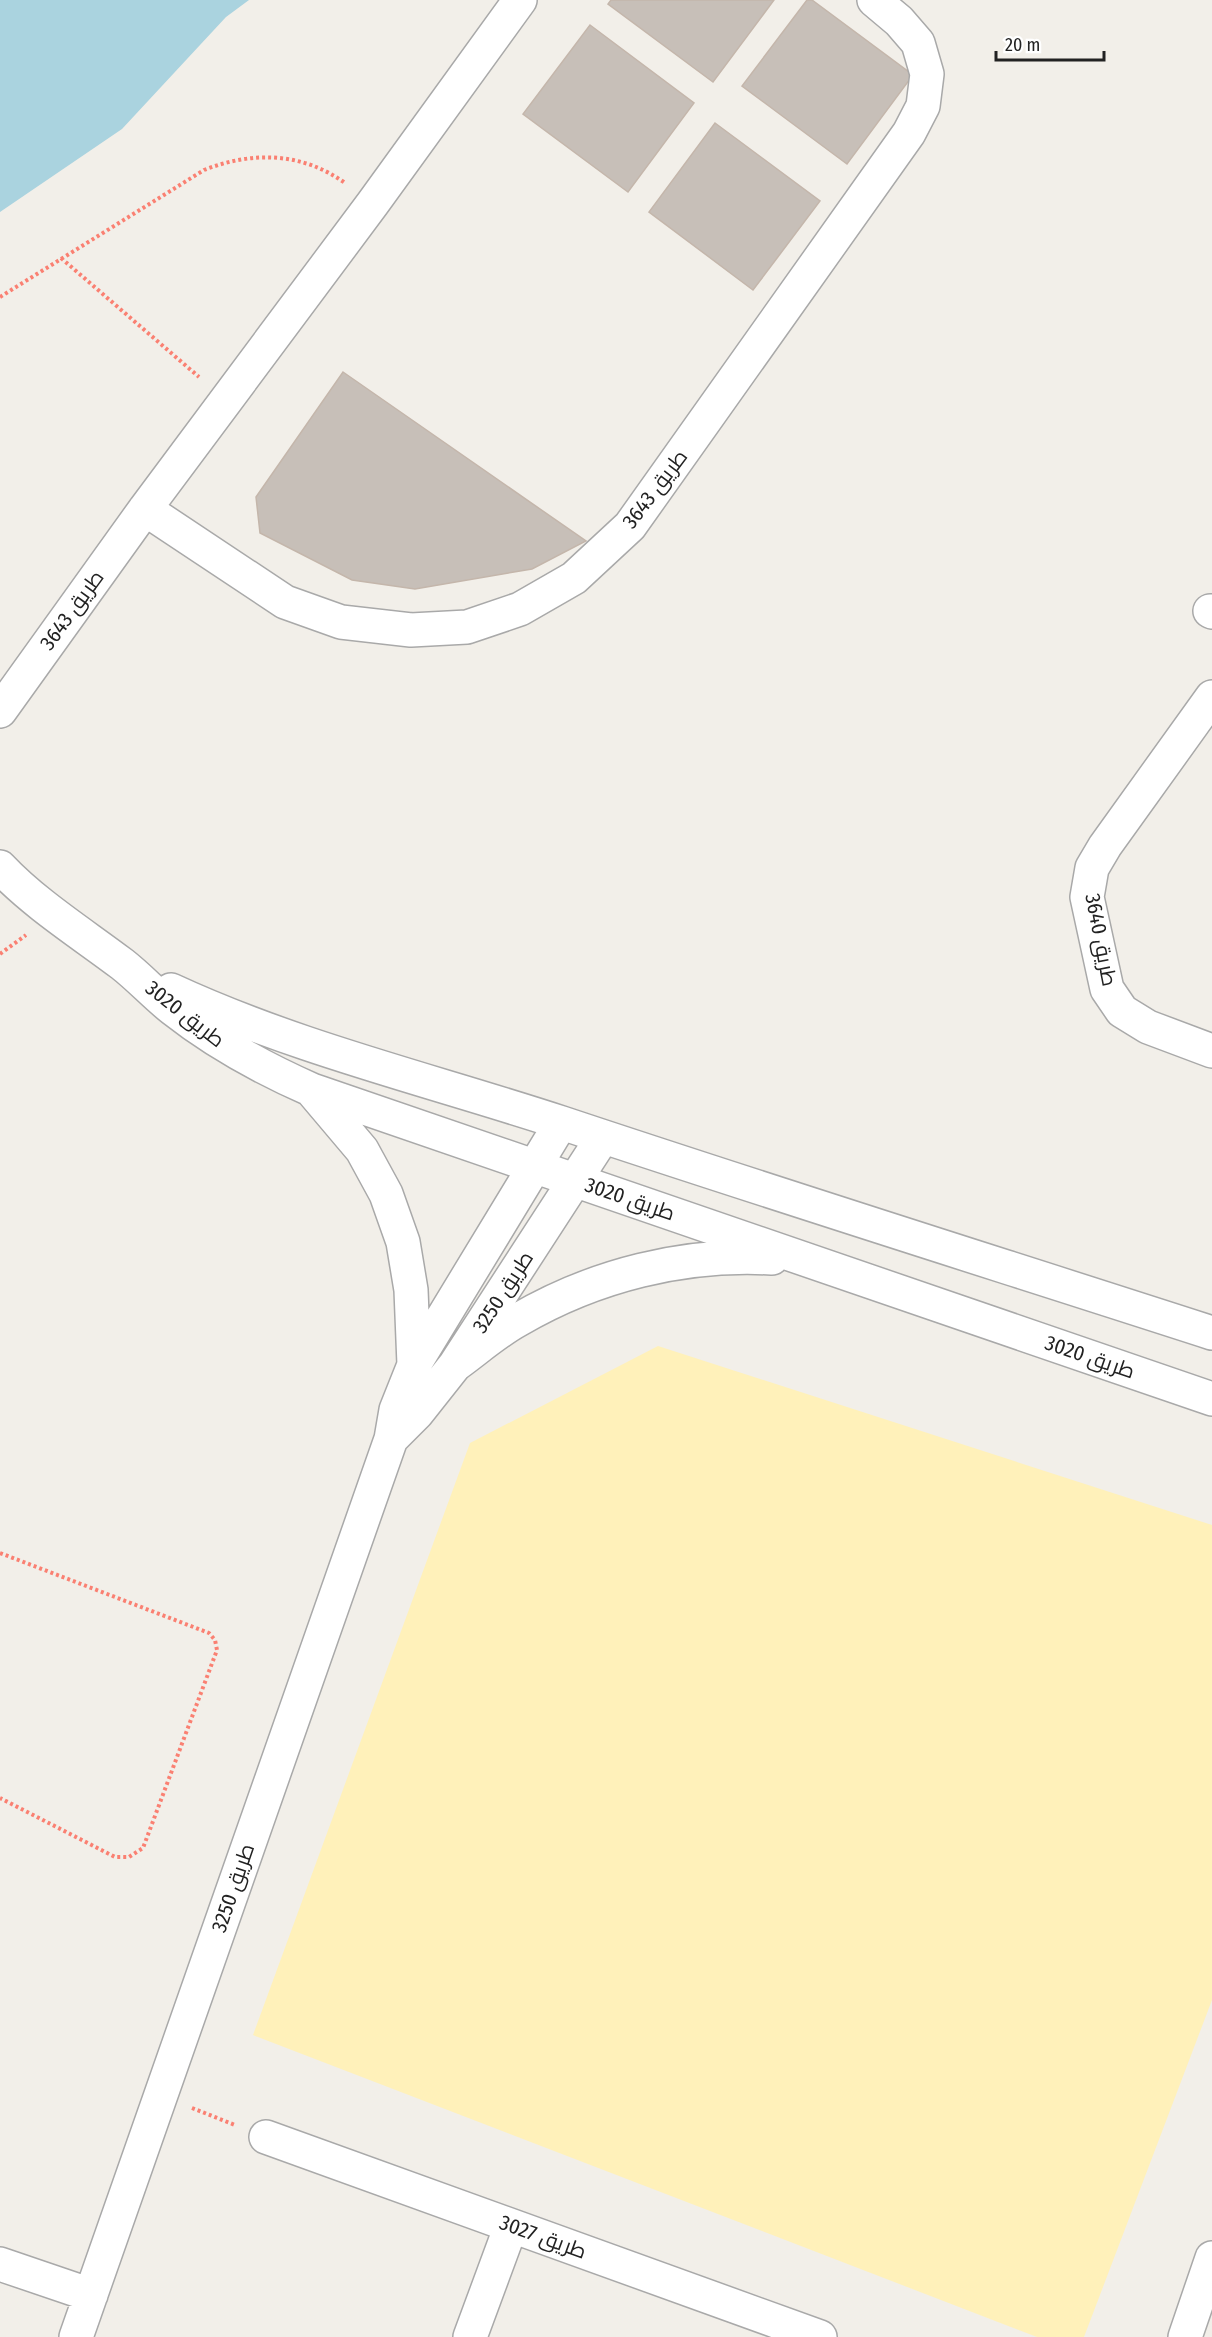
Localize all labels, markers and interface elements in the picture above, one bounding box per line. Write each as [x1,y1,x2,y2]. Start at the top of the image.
scale bar [996,24,1104,62]
text: 20 m [1005,34,1040,56]
street label: طريق 3643 [617,444,693,534]
street label: طريق 3643 [34,565,110,655]
street label: طريق 3640 [1079,891,1123,989]
street label: طريق 3020 [140,975,230,1053]
street label: طريق 3020 [582,1172,678,1226]
street label: طريق 3250 [467,1246,539,1338]
street label: طريق 3020 [1042,1330,1138,1384]
street label: طريق 3250 [206,1840,260,1936]
street label: طريق 3027 [496,2209,590,2265]

